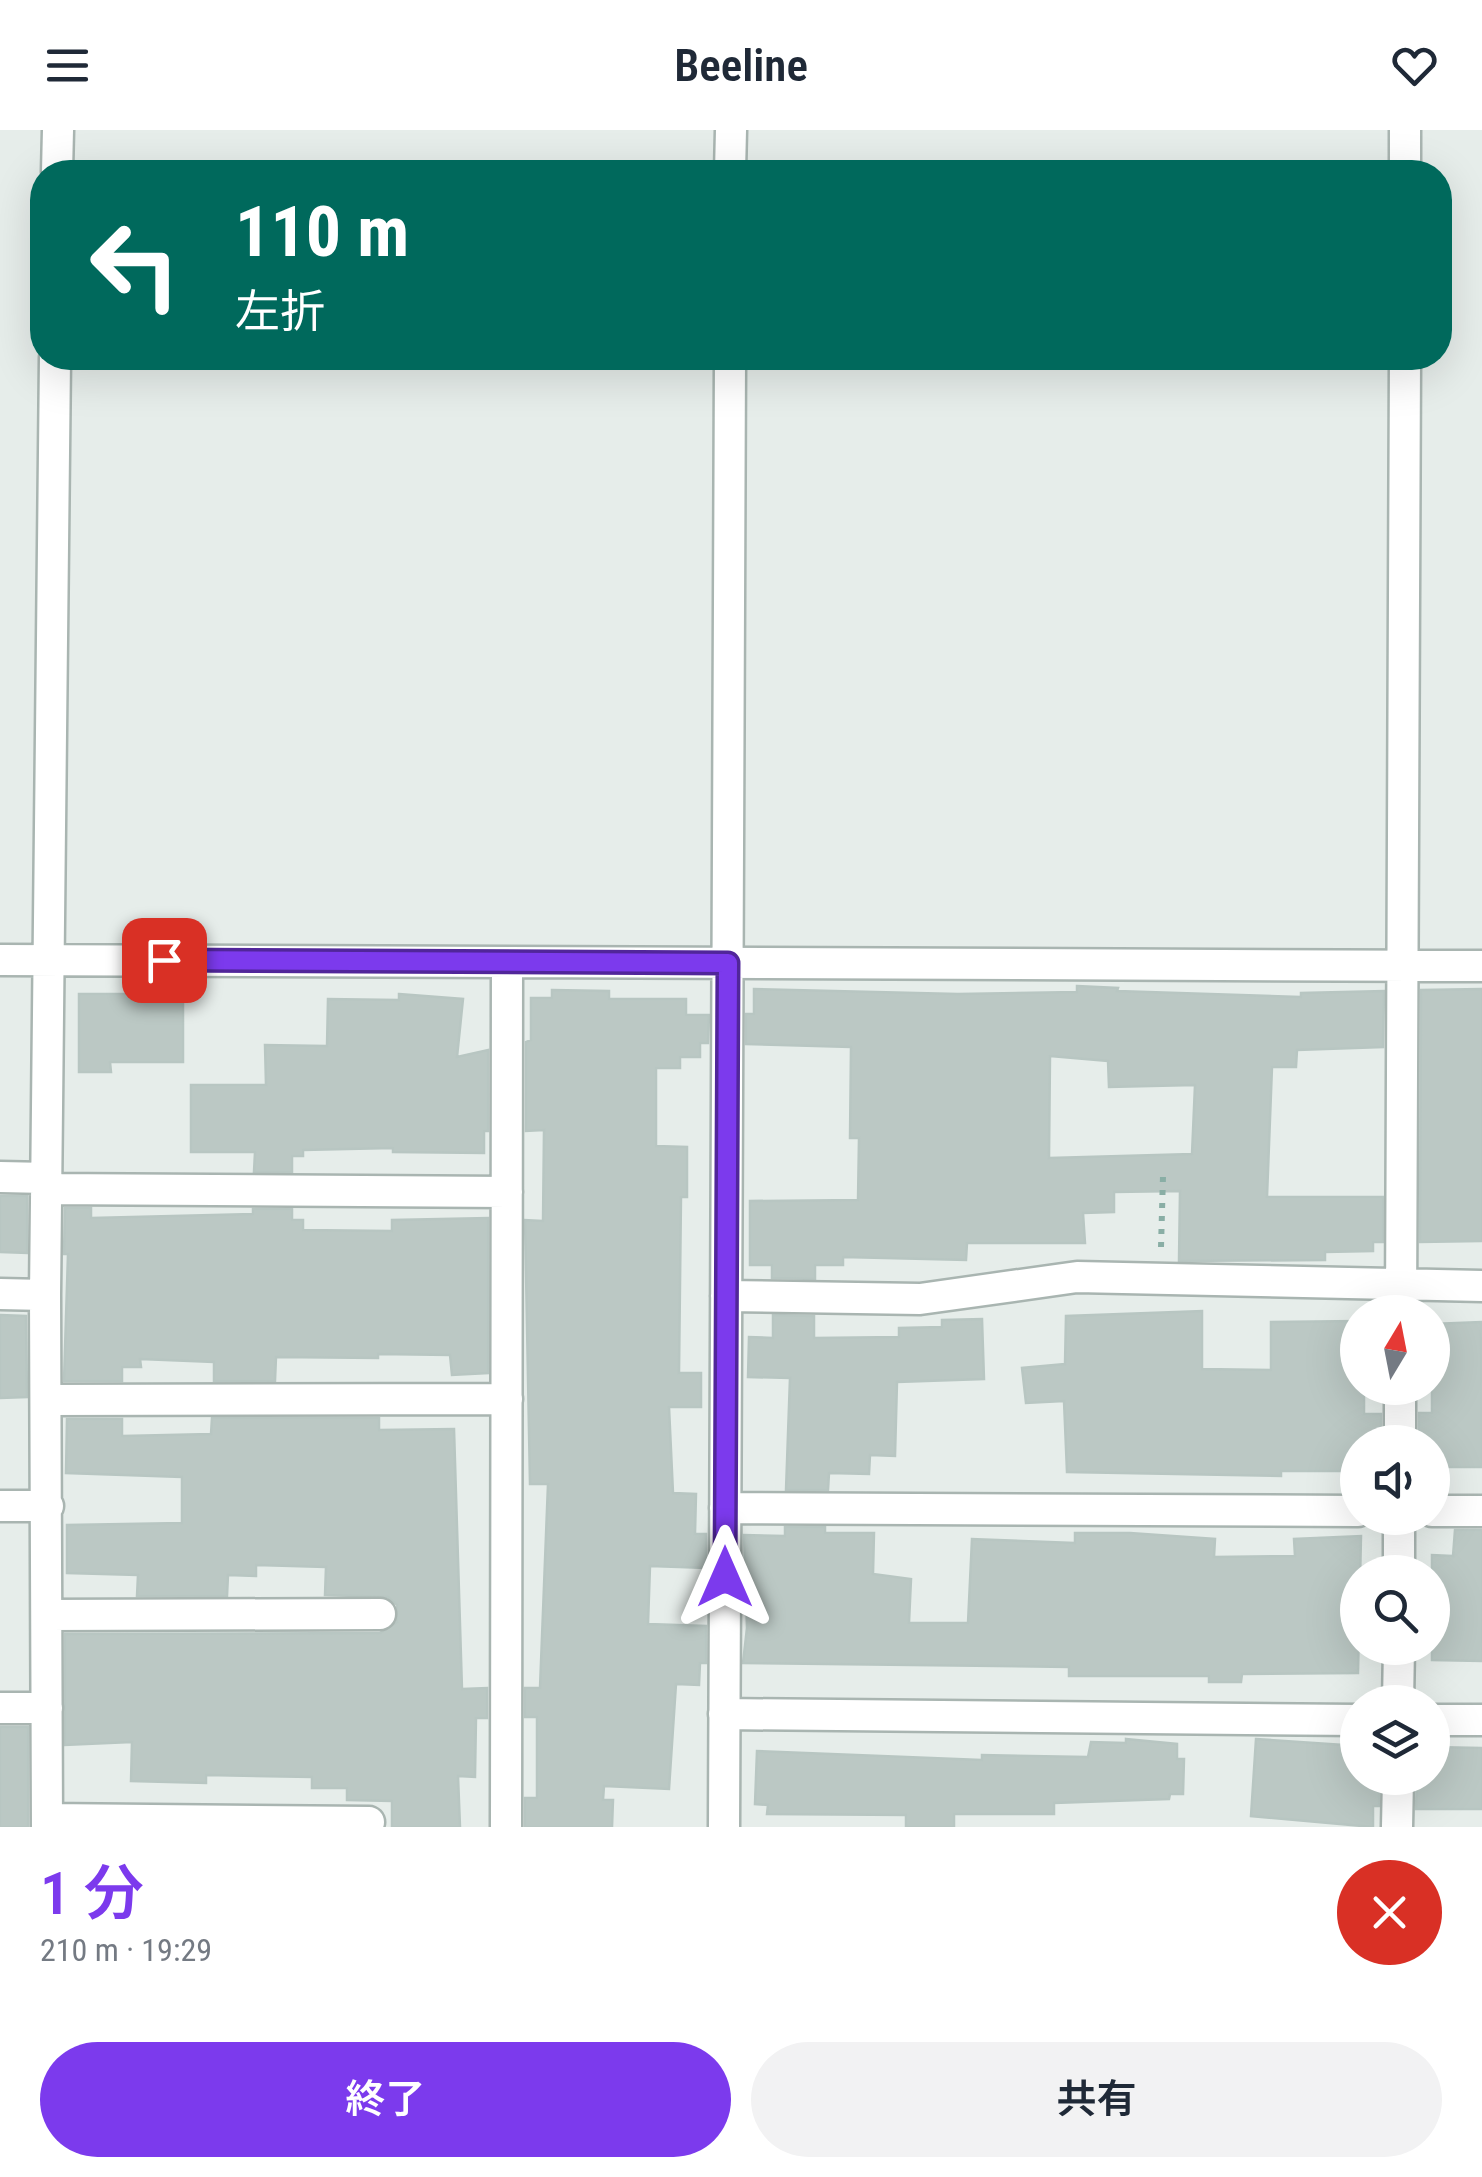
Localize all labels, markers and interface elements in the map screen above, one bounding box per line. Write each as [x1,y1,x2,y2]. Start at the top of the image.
icon: menu [40,38,95,93]
icon: heart [1387,38,1442,93]
text: Beeline [674,39,808,92]
text: 110 m [235,191,409,273]
icon: left [70,200,200,330]
text: 左折 [235,285,325,338]
pin [122,918,207,1003]
icon: arrive [137,933,192,988]
north arrow [1340,1295,1450,1405]
map controls [1340,1295,1450,1795]
button: sound [1340,1425,1450,1535]
position arrow [673,1525,777,1629]
button: search [1340,1555,1450,1665]
button: layers [1340,1685,1450,1795]
text: 1 分 [40,1858,144,1929]
button: close [1337,1860,1442,1965]
text: 210 m · 19:29 [40,1931,212,1969]
button: 終了 [40,2042,731,2157]
button: 共有 [751,2042,1442,2157]

